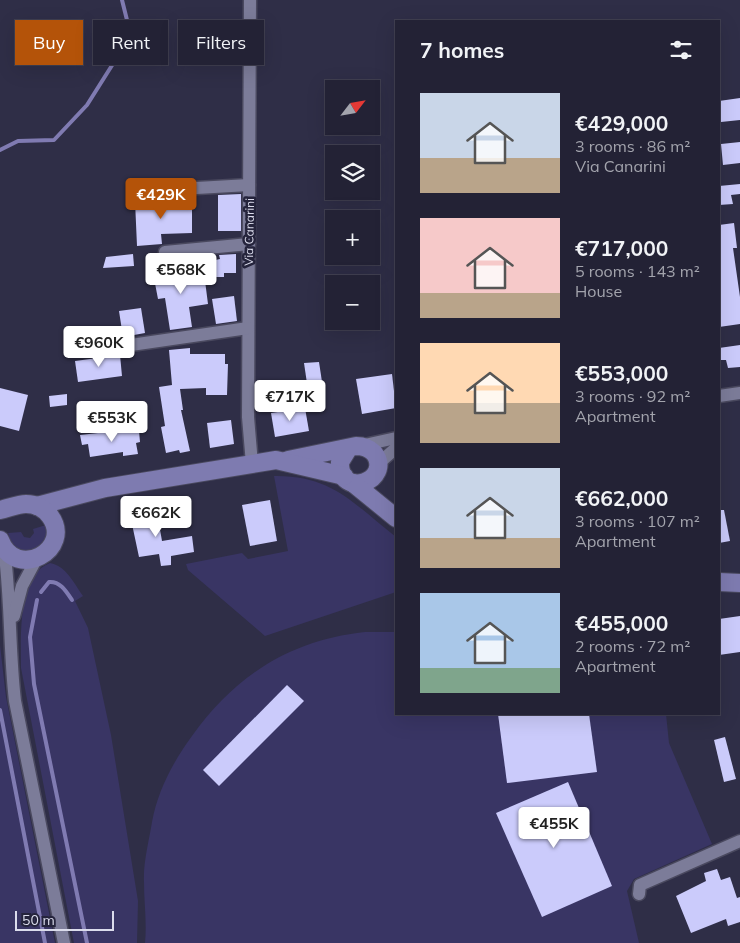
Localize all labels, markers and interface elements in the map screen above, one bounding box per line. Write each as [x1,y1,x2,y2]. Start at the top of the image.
chip: Buy [15,20,83,65]
chip: Rent [93,20,168,65]
chip: Filters [178,20,264,65]
icon: filters [667,36,695,64]
text: 7 homes [420,37,504,63]
north arrow [325,80,380,135]
map controls [325,80,380,330]
text: €429,000 [575,110,668,136]
icon: home [460,113,520,173]
text: 3 rooms · 86 m² [575,136,690,156]
button: layers [325,145,380,200]
text: Via Canarini [575,156,666,176]
pin: €429K [126,178,196,220]
text: €429K [136,184,186,204]
street label: Via Canarini [241,198,257,266]
button: + [325,210,380,265]
text: €717,000 [575,235,668,261]
icon: home [460,238,520,298]
pin: €568K [146,252,216,295]
text: €568K [156,259,206,279]
text: 5 rooms · 143 m² [575,261,700,281]
button: − [325,275,380,330]
text: House [575,281,622,301]
pin: €960K [64,326,134,368]
text: €960K [74,332,124,352]
text: €553,000 [575,360,668,386]
icon: home [460,363,520,423]
pin: €717K [255,380,325,422]
text: €717K [265,386,315,406]
text: 3 rooms · 92 m² [575,386,690,406]
pin: €553K [77,400,147,443]
text: Apartment [575,406,656,426]
text: €553K [87,407,137,427]
text: €662,000 [575,485,668,511]
icon: home [460,488,520,548]
pin: €662K [121,496,191,538]
text: €662K [131,502,181,522]
text: 3 rooms · 107 m² [575,511,700,531]
text: Apartment [575,531,656,551]
text: €455,000 [575,610,668,636]
icon: home [460,613,520,673]
text: 2 rooms · 72 m² [575,636,690,656]
text: Apartment [575,656,656,676]
pin: €455K [519,806,589,849]
text: €455K [529,813,579,833]
scale bar [15,908,114,931]
text: 50 m [22,911,55,929]

